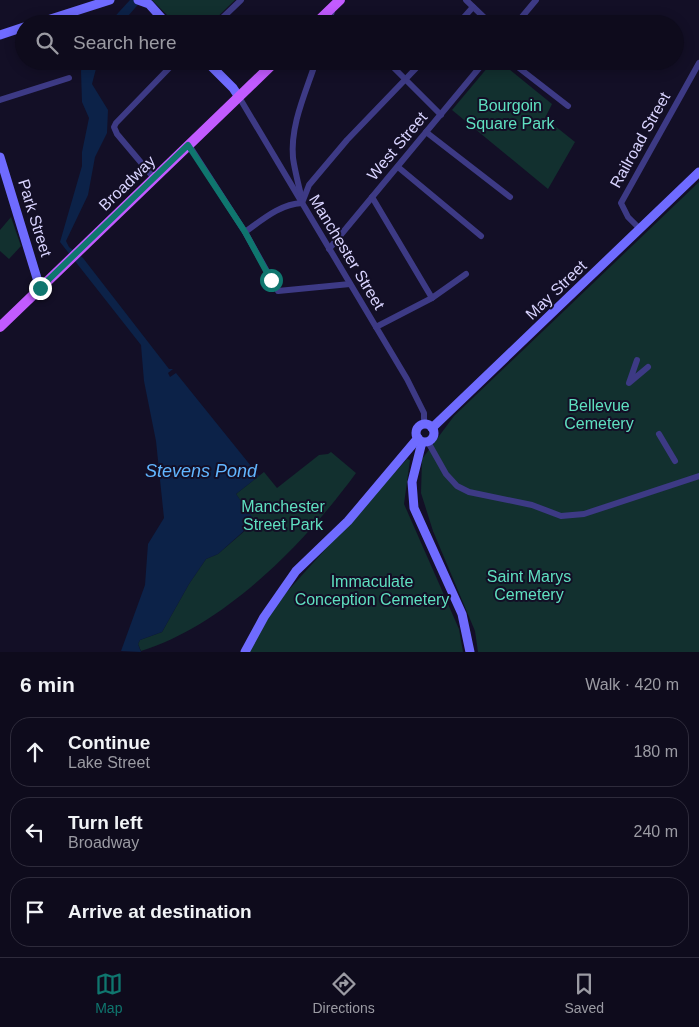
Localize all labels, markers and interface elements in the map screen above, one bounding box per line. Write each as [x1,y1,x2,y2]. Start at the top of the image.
search box [15,15,684,70]
icon: search [33,29,61,57]
text: Search here [73,32,177,53]
street label: Railroad Street [607,89,674,191]
park label: Bourgoin Square Park [466,97,555,132]
street label: West Street [364,108,431,183]
street label: Broadway [96,152,158,214]
street label: Park Street [15,177,55,259]
street label: Manchester Street [306,192,388,313]
street label: May Street [522,257,590,323]
route start [260,269,283,292]
route end [29,277,52,300]
park label: Bellevue Cemetery [564,397,634,432]
water label: Stevens Pond [145,461,258,481]
park label: Manchester Street Park [241,498,325,533]
park label: Saint Marys Cemetery [487,568,571,603]
park label: Immaculate Conception Cemetery [295,573,449,608]
text: 6 min [20,673,75,696]
text: Walk · 420 m [585,676,679,693]
text: Continue [68,732,150,753]
icon: ahead [21,738,49,766]
text: 180 m [634,743,678,760]
text: Lake Street [68,754,150,771]
text: Turn left [68,812,143,833]
icon: left [21,818,49,846]
text: 240 m [634,823,678,840]
text: Broadway [68,834,139,851]
icon: arrive [21,898,49,926]
text: Arrive at destination [68,901,252,922]
tab: Map [95,970,123,1016]
tab: Directions [313,970,375,1016]
tab: Saved [564,970,604,1016]

